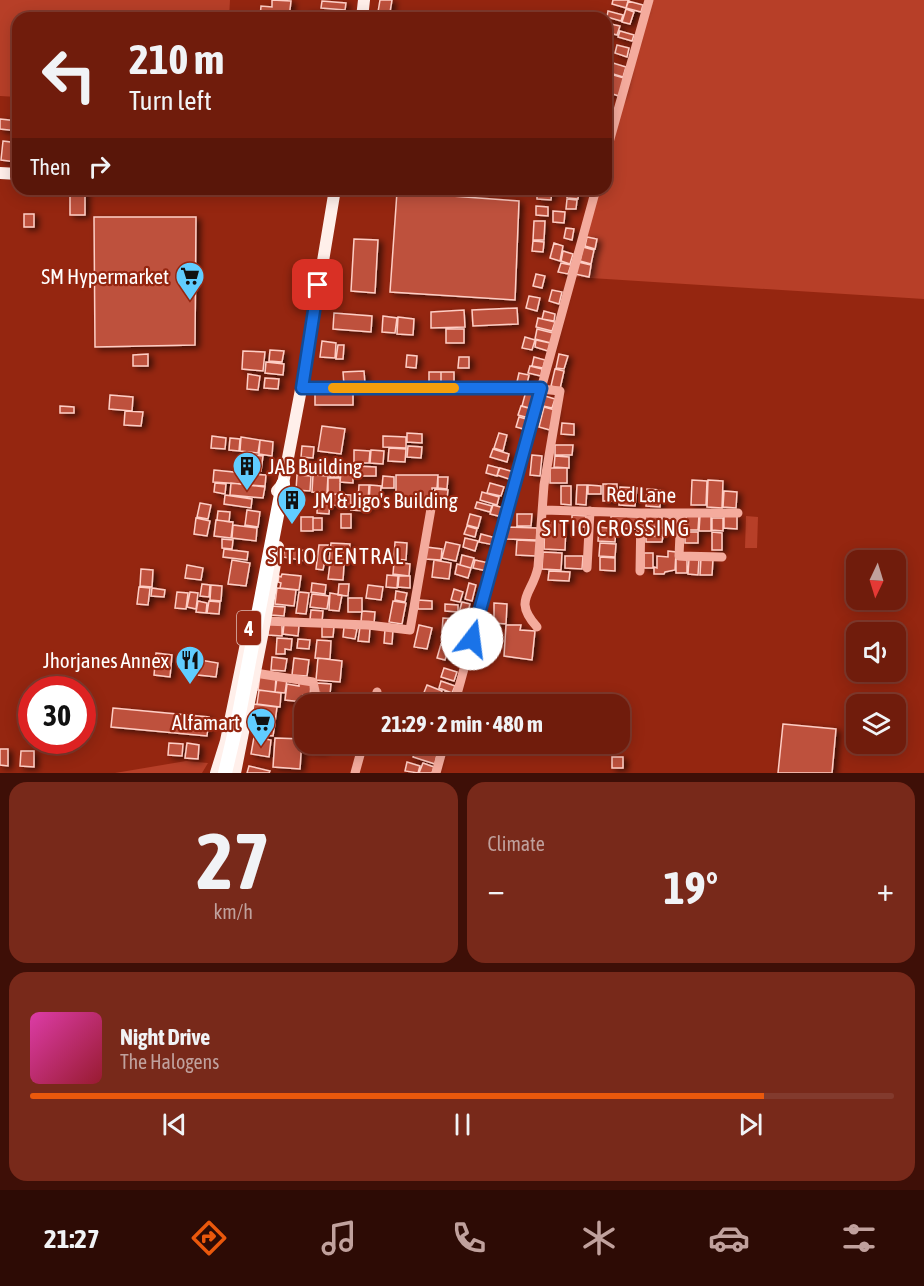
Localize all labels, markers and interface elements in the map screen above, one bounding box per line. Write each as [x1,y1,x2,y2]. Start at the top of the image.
text: 210 m [129,35,224,83]
icon: left [30,36,108,114]
text: Turn left [129,85,212,116]
icon: right [83,150,116,183]
text: Then [30,154,71,180]
pin [292,259,343,310]
supermarket icon: SM Hypermarket [174,260,206,302]
place label: SM Hypermarket [41,264,169,288]
icon: arrive [301,268,334,301]
building icon: JAB Building [231,450,263,492]
place label: JAB Building [268,454,362,478]
street label: Red Lane [606,481,676,507]
building icon: JM & Jigo's Building [276,484,308,526]
place label: JM & Jigo's Building [313,488,458,512]
district label: SITIO CROSSING [541,515,691,541]
district label: SITIO CENTRAL [267,543,405,569]
north arrow [846,550,906,610]
map controls [846,550,906,754]
position arrow [440,607,504,671]
road number: 4 [237,611,261,645]
button: sound [846,622,906,682]
restaurant icon: Jhorjanes Annex [174,644,206,686]
place label: Jhorjanes Annex [43,648,170,672]
speed limit sign: 30 [18,676,96,754]
button: layers [846,694,906,754]
supermarket icon: Alfamart [245,706,277,748]
place label: Alfamart [172,710,240,734]
text: 21:29 · 2 min · 480 m [381,711,543,737]
text: 27 [197,816,270,906]
text: Climate [488,832,545,855]
text: 19° [663,862,718,914]
text: − [488,870,505,908]
text: + [877,870,894,908]
text: km/h [213,900,253,923]
text: Night Drive [120,1024,210,1050]
text: The Halogens [120,1050,219,1073]
icon: previous [158,1108,191,1141]
icon: pause [446,1108,479,1141]
icon: next [734,1108,767,1141]
icon: directions [188,1217,230,1259]
icon: music [318,1217,360,1259]
icon: phone [448,1217,490,1259]
icon: climate [578,1217,620,1259]
icon: car [708,1217,750,1259]
icon: filters [838,1217,880,1259]
text: 21:27 [44,1223,100,1254]

